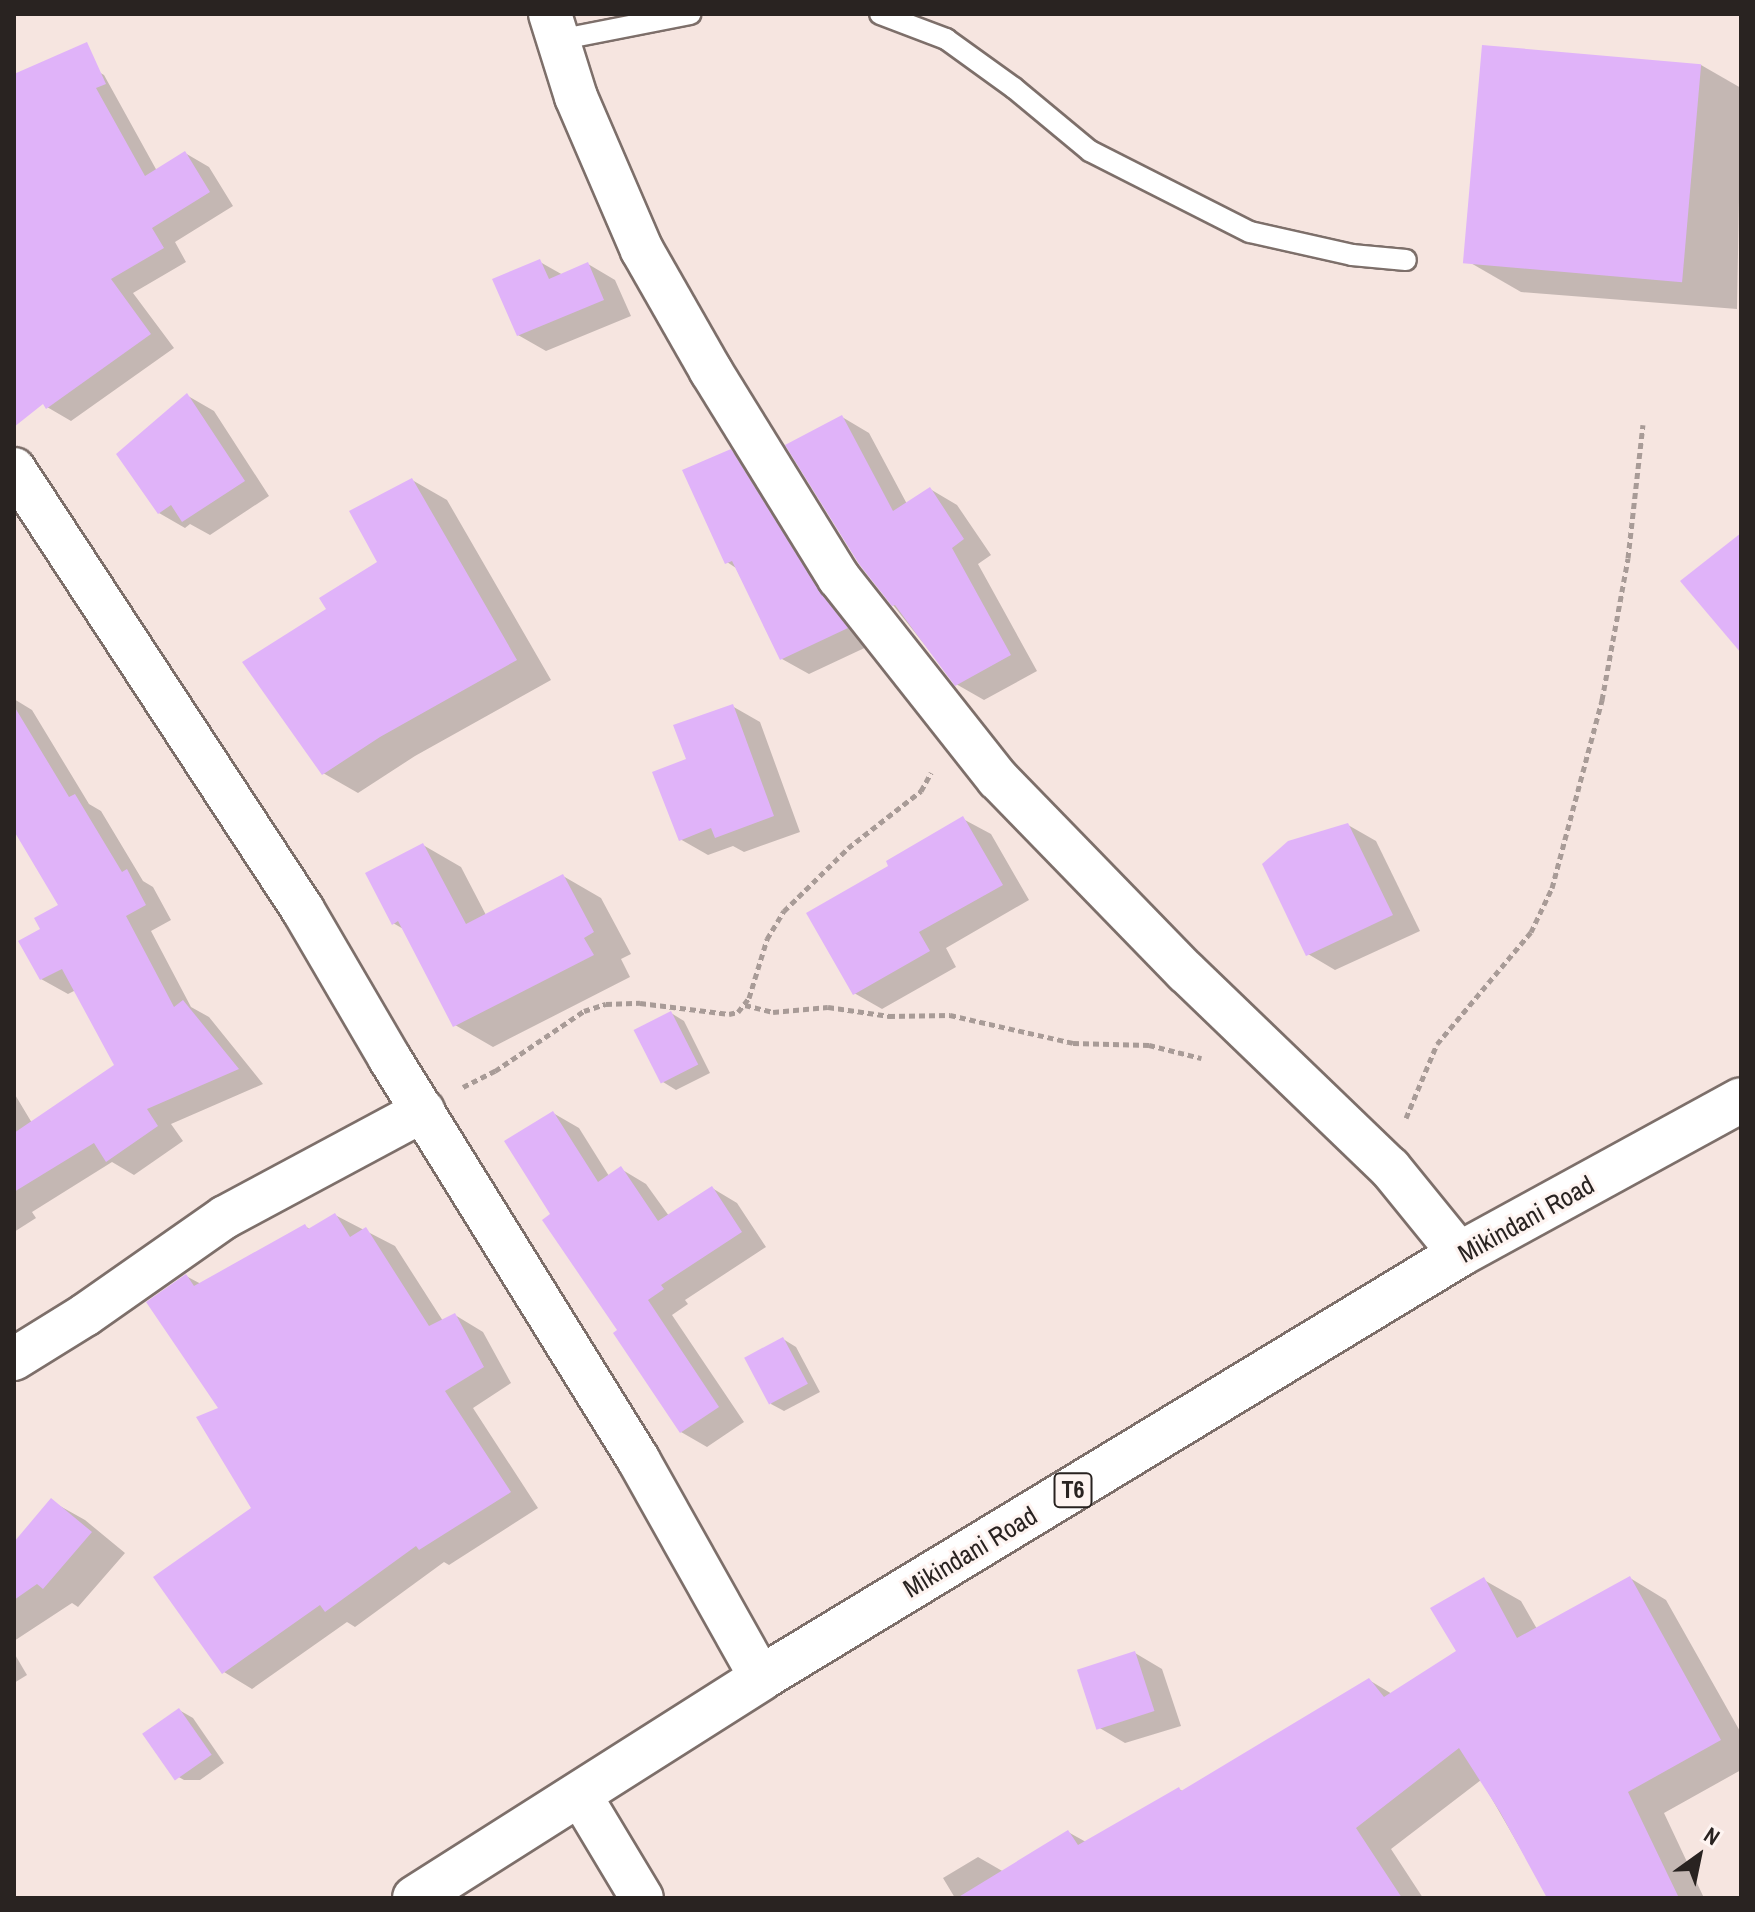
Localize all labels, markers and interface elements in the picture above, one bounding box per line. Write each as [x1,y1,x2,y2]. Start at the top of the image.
street label: Mikindani Road [1453,1169,1599,1269]
road number: T6 [1053,1470,1093,1510]
street label: Mikindani Road [897,1500,1043,1604]
north arrow [1659,1816,1739,1896]
text: N [1698,1820,1726,1852]

